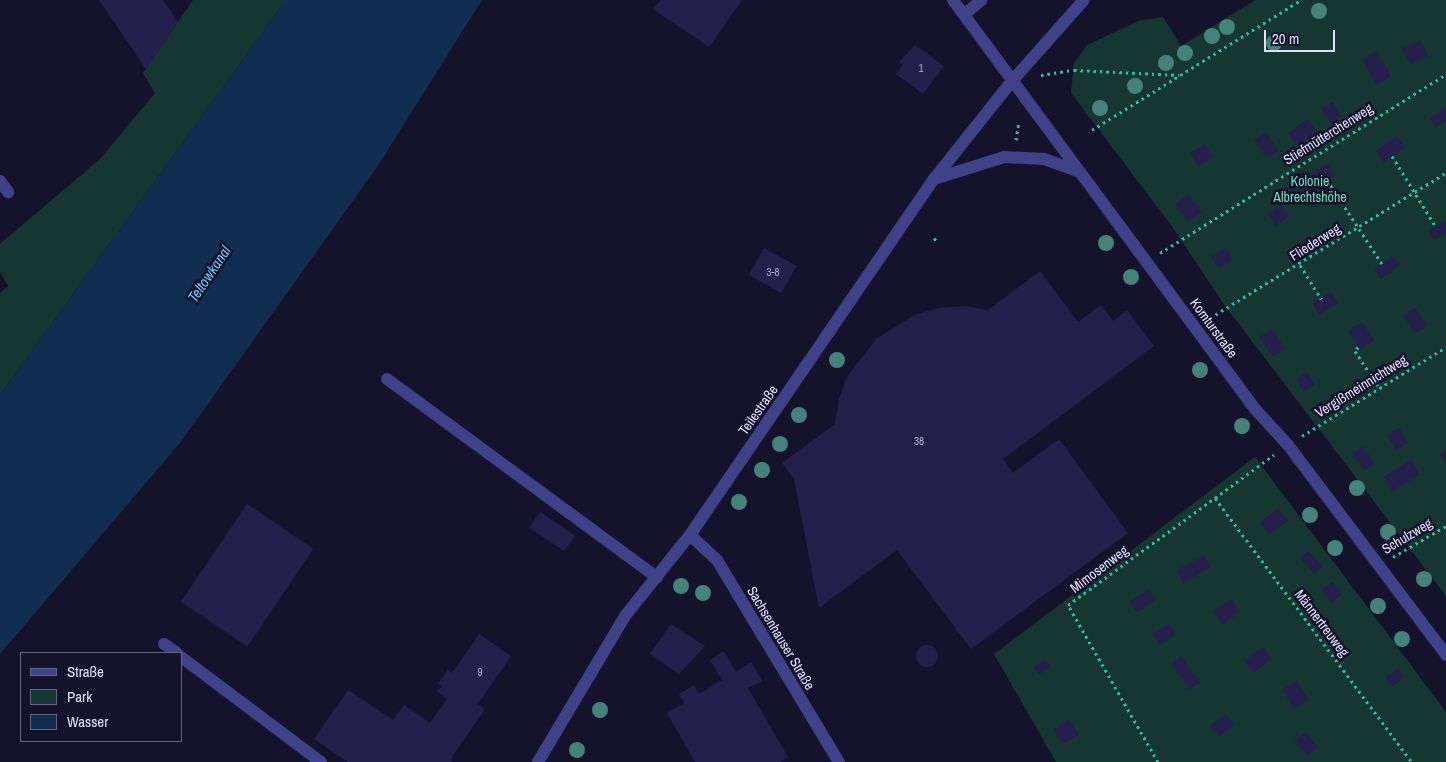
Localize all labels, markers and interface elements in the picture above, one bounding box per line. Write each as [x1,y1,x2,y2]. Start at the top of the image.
scale bar [1266,20,1337,52]
text: 20 m [1272,28,1299,49]
house number: 1 [918,61,924,75]
street label: Stiefmütterchenweg [1280,100,1376,168]
park label: Kolonie Albrechtshöhe [1273,173,1347,206]
street label: Fliederweg [1286,220,1344,264]
water label: Teltowkanal [184,242,234,306]
house number: 3-8 [766,265,780,279]
street label: Komturstraße [1187,295,1241,361]
street label: Vergißmeinnichtweg [1312,351,1410,421]
street label: Teilestraße [735,382,781,438]
house number: 38 [914,434,924,448]
street label: Schulzweg [1379,515,1435,557]
street label: Mimosenweg [1067,542,1131,596]
street label: Sachsenhauser Straße [744,583,818,693]
street label: Männertreuweg [1291,586,1353,660]
legend [20,652,182,742]
text: Straße [67,661,104,682]
house number: 9 [477,665,483,679]
text: Park [67,686,92,707]
text: Wasser [67,711,108,732]

